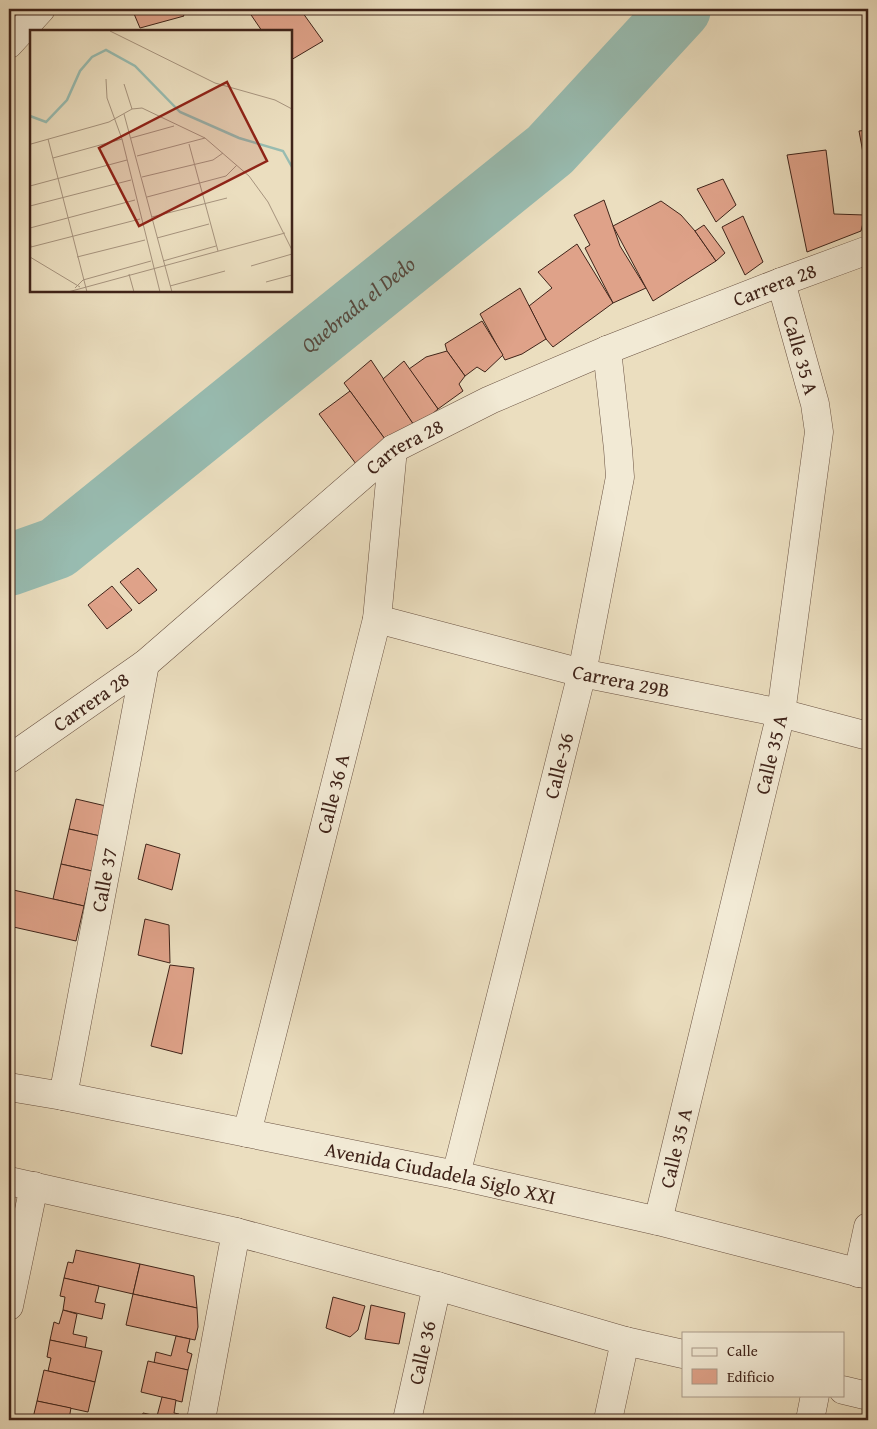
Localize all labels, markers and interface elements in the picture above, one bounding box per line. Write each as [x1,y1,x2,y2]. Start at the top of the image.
inset map [30,30,292,292]
water label: Quebrada el Dedo [294,249,422,360]
street label: Carrera 28 [729,255,820,313]
street label: Calle 35 A [776,312,827,398]
street label: Carrera 28 [358,411,448,481]
street label: Carrera 29B [570,656,672,704]
street label: Carrera 28 [47,664,135,738]
street label: Calle 35 A [747,711,794,797]
street label: Calle-36 [536,729,580,802]
street label: Calle 36 A [308,751,356,836]
street label: Calle 37 [83,845,124,914]
street label: Calle 35 A [652,1105,699,1191]
street label: Avenida Ciudadela Siglo XXI [323,1134,559,1211]
street label: Calle 36 [400,1318,443,1387]
legend [682,1332,844,1396]
text: Calle [727,1340,758,1361]
text: Edificio [727,1366,775,1387]

